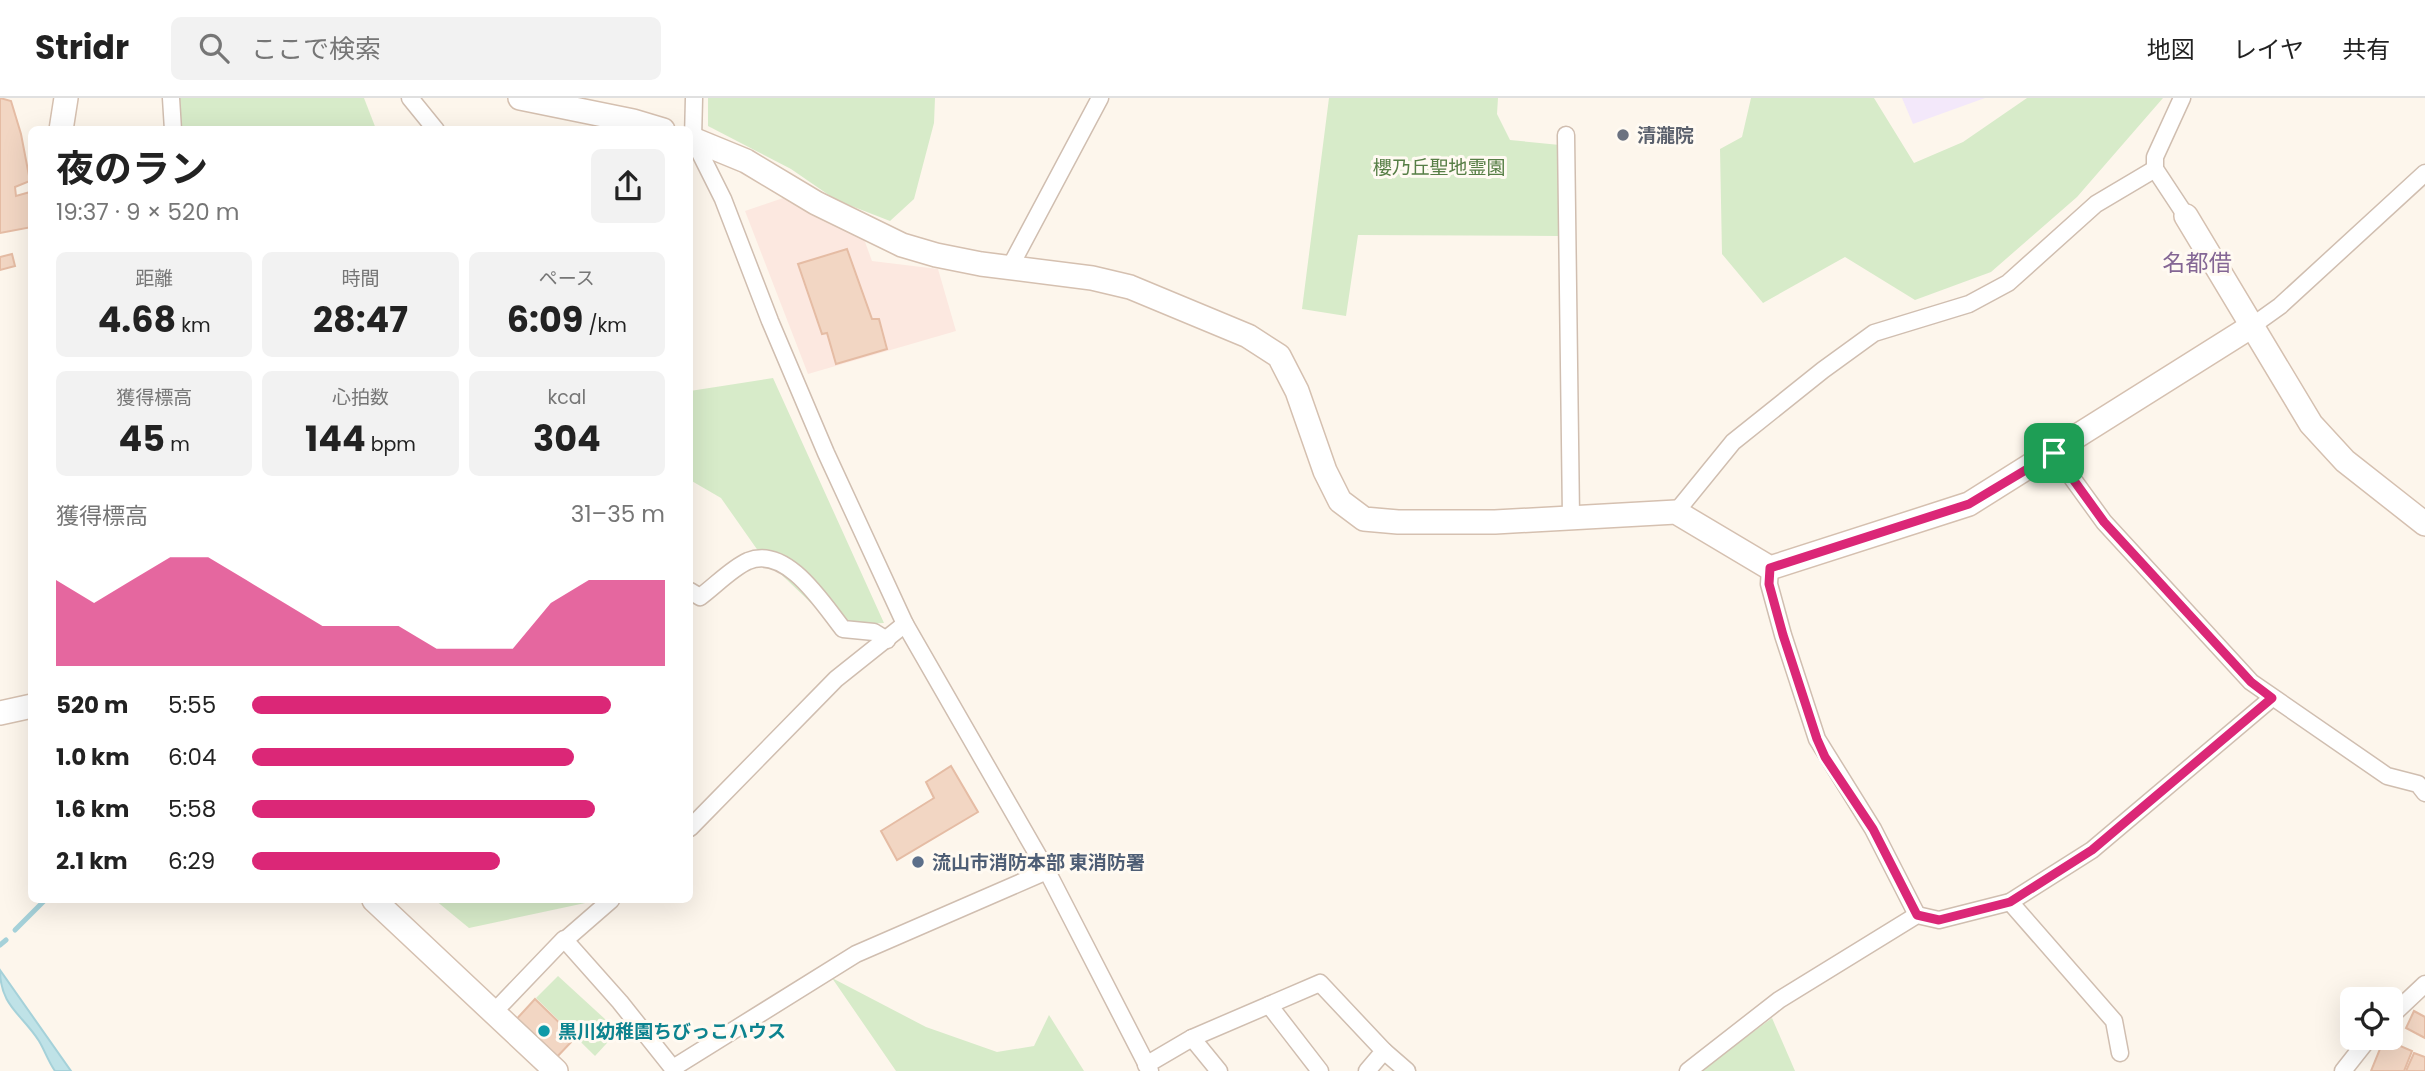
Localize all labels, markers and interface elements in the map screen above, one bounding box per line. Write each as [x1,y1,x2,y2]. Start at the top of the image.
search box [171,17,661,80]
text: Stridr [35,24,129,71]
icon: search [195,29,233,67]
text: ここで検索 [251,31,381,67]
text: 地図 [2147,33,2195,66]
text: レイヤ [2233,33,2304,66]
text: 共有 [2342,33,2390,66]
place label: 清瀧院 [1637,122,1694,149]
marker: 清瀧院 [1615,127,1631,143]
text: 夜のラン [56,142,208,195]
button: share [591,149,665,223]
park label: 櫻乃丘聖地霊園 [1372,154,1506,181]
text: 19:37 · 9 × 520 m [56,196,240,228]
district label: 名都借 [2163,247,2232,279]
text: 距離 [135,265,173,292]
text: 時間 [341,265,380,292]
text: ペース [539,265,595,292]
text: 4.68 [98,295,176,344]
text: 28:47 [313,295,408,344]
text: 6:09 [507,295,583,344]
text: km [176,312,211,339]
text: /km [583,312,627,339]
text: 獲得標高 [116,384,192,411]
text: 心拍数 [332,384,389,411]
text: kcal [547,384,586,411]
text: 45 [119,414,165,463]
text: 144 [305,414,366,463]
text: 304 [533,414,601,463]
pin [2024,423,2084,483]
text: m [165,431,190,458]
text: bpm [366,431,416,458]
icon: arrive [2035,434,2073,472]
text: 31–35 m [571,498,665,530]
text: 獲得標高 [56,500,148,532]
text: 520 m [56,689,128,721]
text: 5:55 [168,689,216,721]
text: 1.0 km [56,741,130,773]
text: 6:04 [168,741,216,773]
text: 1.6 km [56,793,129,825]
text: 5:58 [168,793,216,825]
text: 2.1 km [56,845,128,877]
text: 6:29 [168,845,215,877]
place label: 流山市消防本部 東消防署 [932,849,1145,876]
marker: 流山市消防本部 東消防署 [910,854,926,870]
map controls [2340,987,2403,1050]
button: locate [2340,987,2403,1050]
place label: 黒川幼稚園ちびっこハウス [558,1018,786,1045]
marker: 黒川幼稚園ちびっこハウス [536,1023,552,1039]

